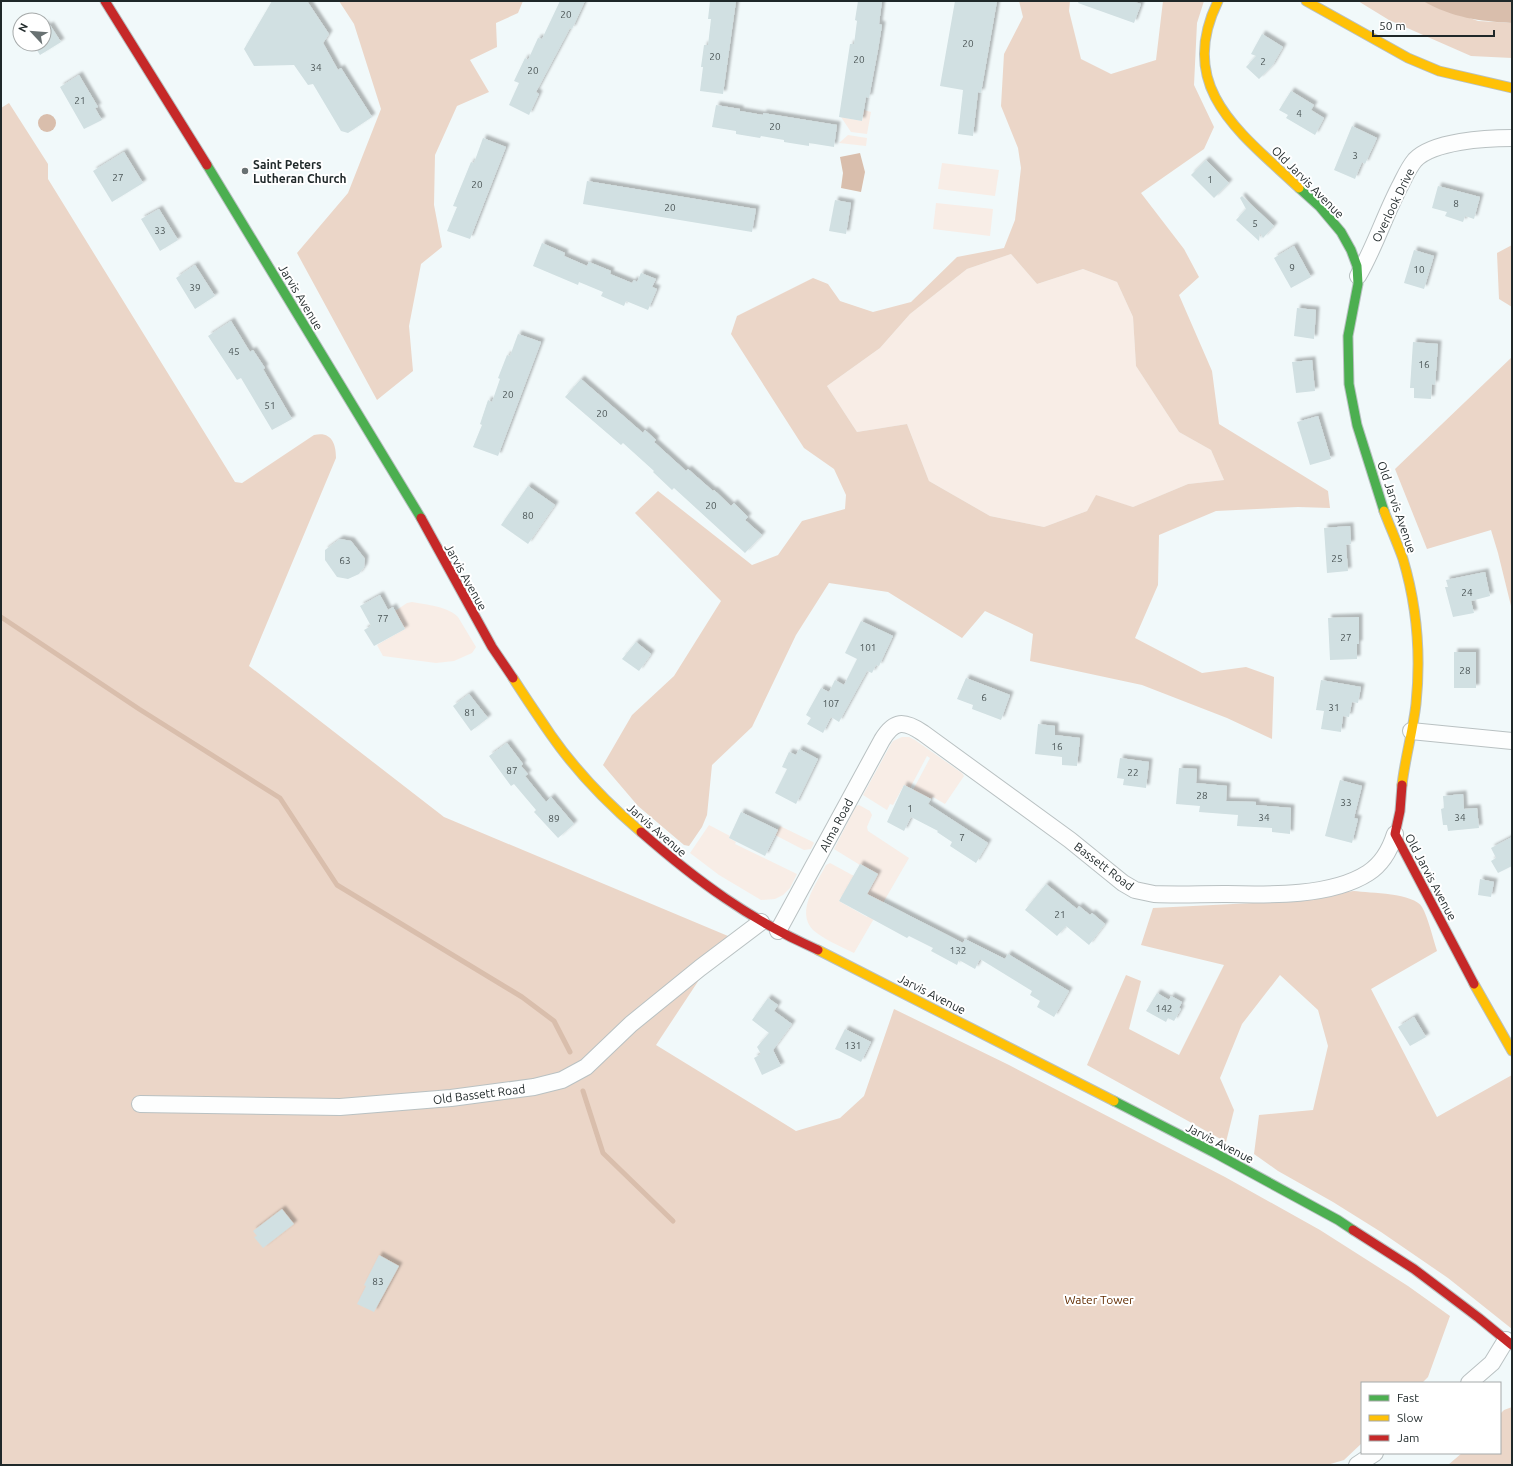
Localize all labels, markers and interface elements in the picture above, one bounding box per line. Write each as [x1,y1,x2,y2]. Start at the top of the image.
house number: 20 [560,9,572,20]
north arrow [12,12,52,52]
scale bar [1373,12,1494,38]
text: 50 m [1379,19,1406,32]
text: N [16,21,30,34]
house number: 20 [962,38,974,49]
house number: 20 [709,51,721,62]
house number: 20 [853,54,865,65]
house number: 2 [1260,56,1266,67]
house number: 34 [310,62,322,73]
house number: 20 [527,65,539,76]
house number: 21 [74,95,86,106]
house number: 4 [1296,108,1302,119]
house number: 20 [769,121,781,132]
street label: Old Jarvis Avenue [1269,143,1347,221]
house number: 3 [1352,150,1358,161]
place label: Saint Peters Lutheran Church [253,158,346,185]
marker: Saint Peters Lutheran Church [240,166,250,176]
street label: Overlook Drive [1369,166,1417,244]
house number: 27 [112,172,124,183]
house number: 1 [1207,174,1213,185]
house number: 20 [471,179,483,190]
house number: 8 [1453,198,1459,209]
house number: 20 [664,202,676,213]
house number: 5 [1252,218,1258,229]
house number: 33 [154,225,166,236]
street label: Jarvis Avenue [276,262,326,332]
house number: 9 [1289,262,1295,273]
house number: 10 [1413,264,1425,275]
house number: 39 [189,282,201,293]
house number: 45 [228,346,240,357]
house number: 16 [1418,359,1430,370]
house number: 20 [502,389,514,400]
house number: 51 [264,400,276,411]
house number: 20 [596,408,608,419]
street label: Old Jarvis Avenue [1375,459,1419,555]
house number: 20 [705,500,717,511]
house number: 80 [522,510,534,521]
street label: Jarvis Avenue [442,541,490,613]
house number: 25 [1331,553,1343,564]
house number: 63 [339,555,351,566]
house number: 24 [1461,587,1473,598]
house number: 77 [377,613,389,624]
house number: 27 [1340,632,1352,643]
house number: 101 [860,642,876,653]
house number: 28 [1459,665,1471,676]
house number: 6 [981,692,987,703]
house number: 107 [823,698,839,709]
house number: 31 [1328,702,1340,713]
house number: 81 [464,707,476,718]
house number: 16 [1051,741,1063,752]
house number: 87 [506,765,518,776]
house number: 22 [1127,767,1139,778]
house number: 28 [1196,790,1208,801]
street label: Alma Road [817,796,855,854]
house number: 33 [1340,797,1352,808]
street label: Jarvis Avenue [625,801,689,859]
house number: 1 [907,803,913,814]
house number: 34 [1258,812,1270,823]
house number: 34 [1454,812,1466,823]
house number: 89 [548,813,560,824]
street label: Old Jarvis Avenue [1403,831,1459,923]
house number: 7 [959,832,965,843]
street label: Bassett Road [1072,840,1136,892]
house number: 21 [1054,909,1066,920]
house number: 132 [950,945,966,956]
street label: Jarvis Avenue [896,971,968,1017]
house number: 142 [1156,1003,1172,1014]
house number: 131 [845,1040,861,1051]
street label: Old Bassett Road [432,1082,526,1106]
street label: Jarvis Avenue [1184,1120,1256,1166]
house number: 83 [372,1276,384,1287]
park label: Water Tower [1064,1293,1134,1306]
legend [1361,1382,1501,1454]
text: Fast [1397,1391,1419,1404]
text: Slow [1397,1411,1423,1424]
text: Jam [1397,1431,1419,1444]

